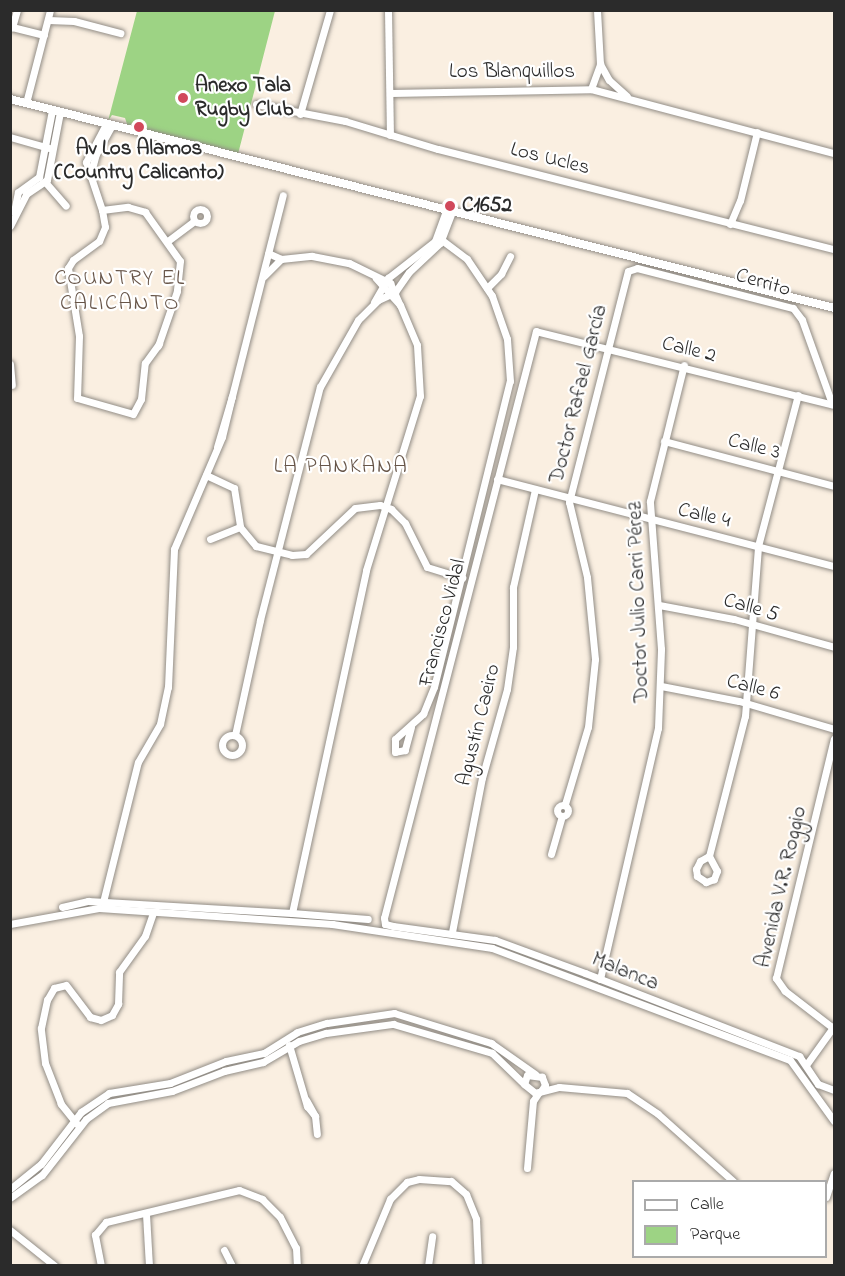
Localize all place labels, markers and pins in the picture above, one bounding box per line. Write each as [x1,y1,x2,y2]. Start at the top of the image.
place label: Anexo Tala Rugby Club [195,73,293,123]
marker: Anexo Tala Rugby Club [176,91,190,105]
marker: Av Los Alamos (Country Calicanto) [132,120,146,134]
place label: Av Los Alamos (Country Calicanto) [54,136,224,186]
place label: C1652 [462,193,512,219]
marker: C1652 [443,199,457,213]

